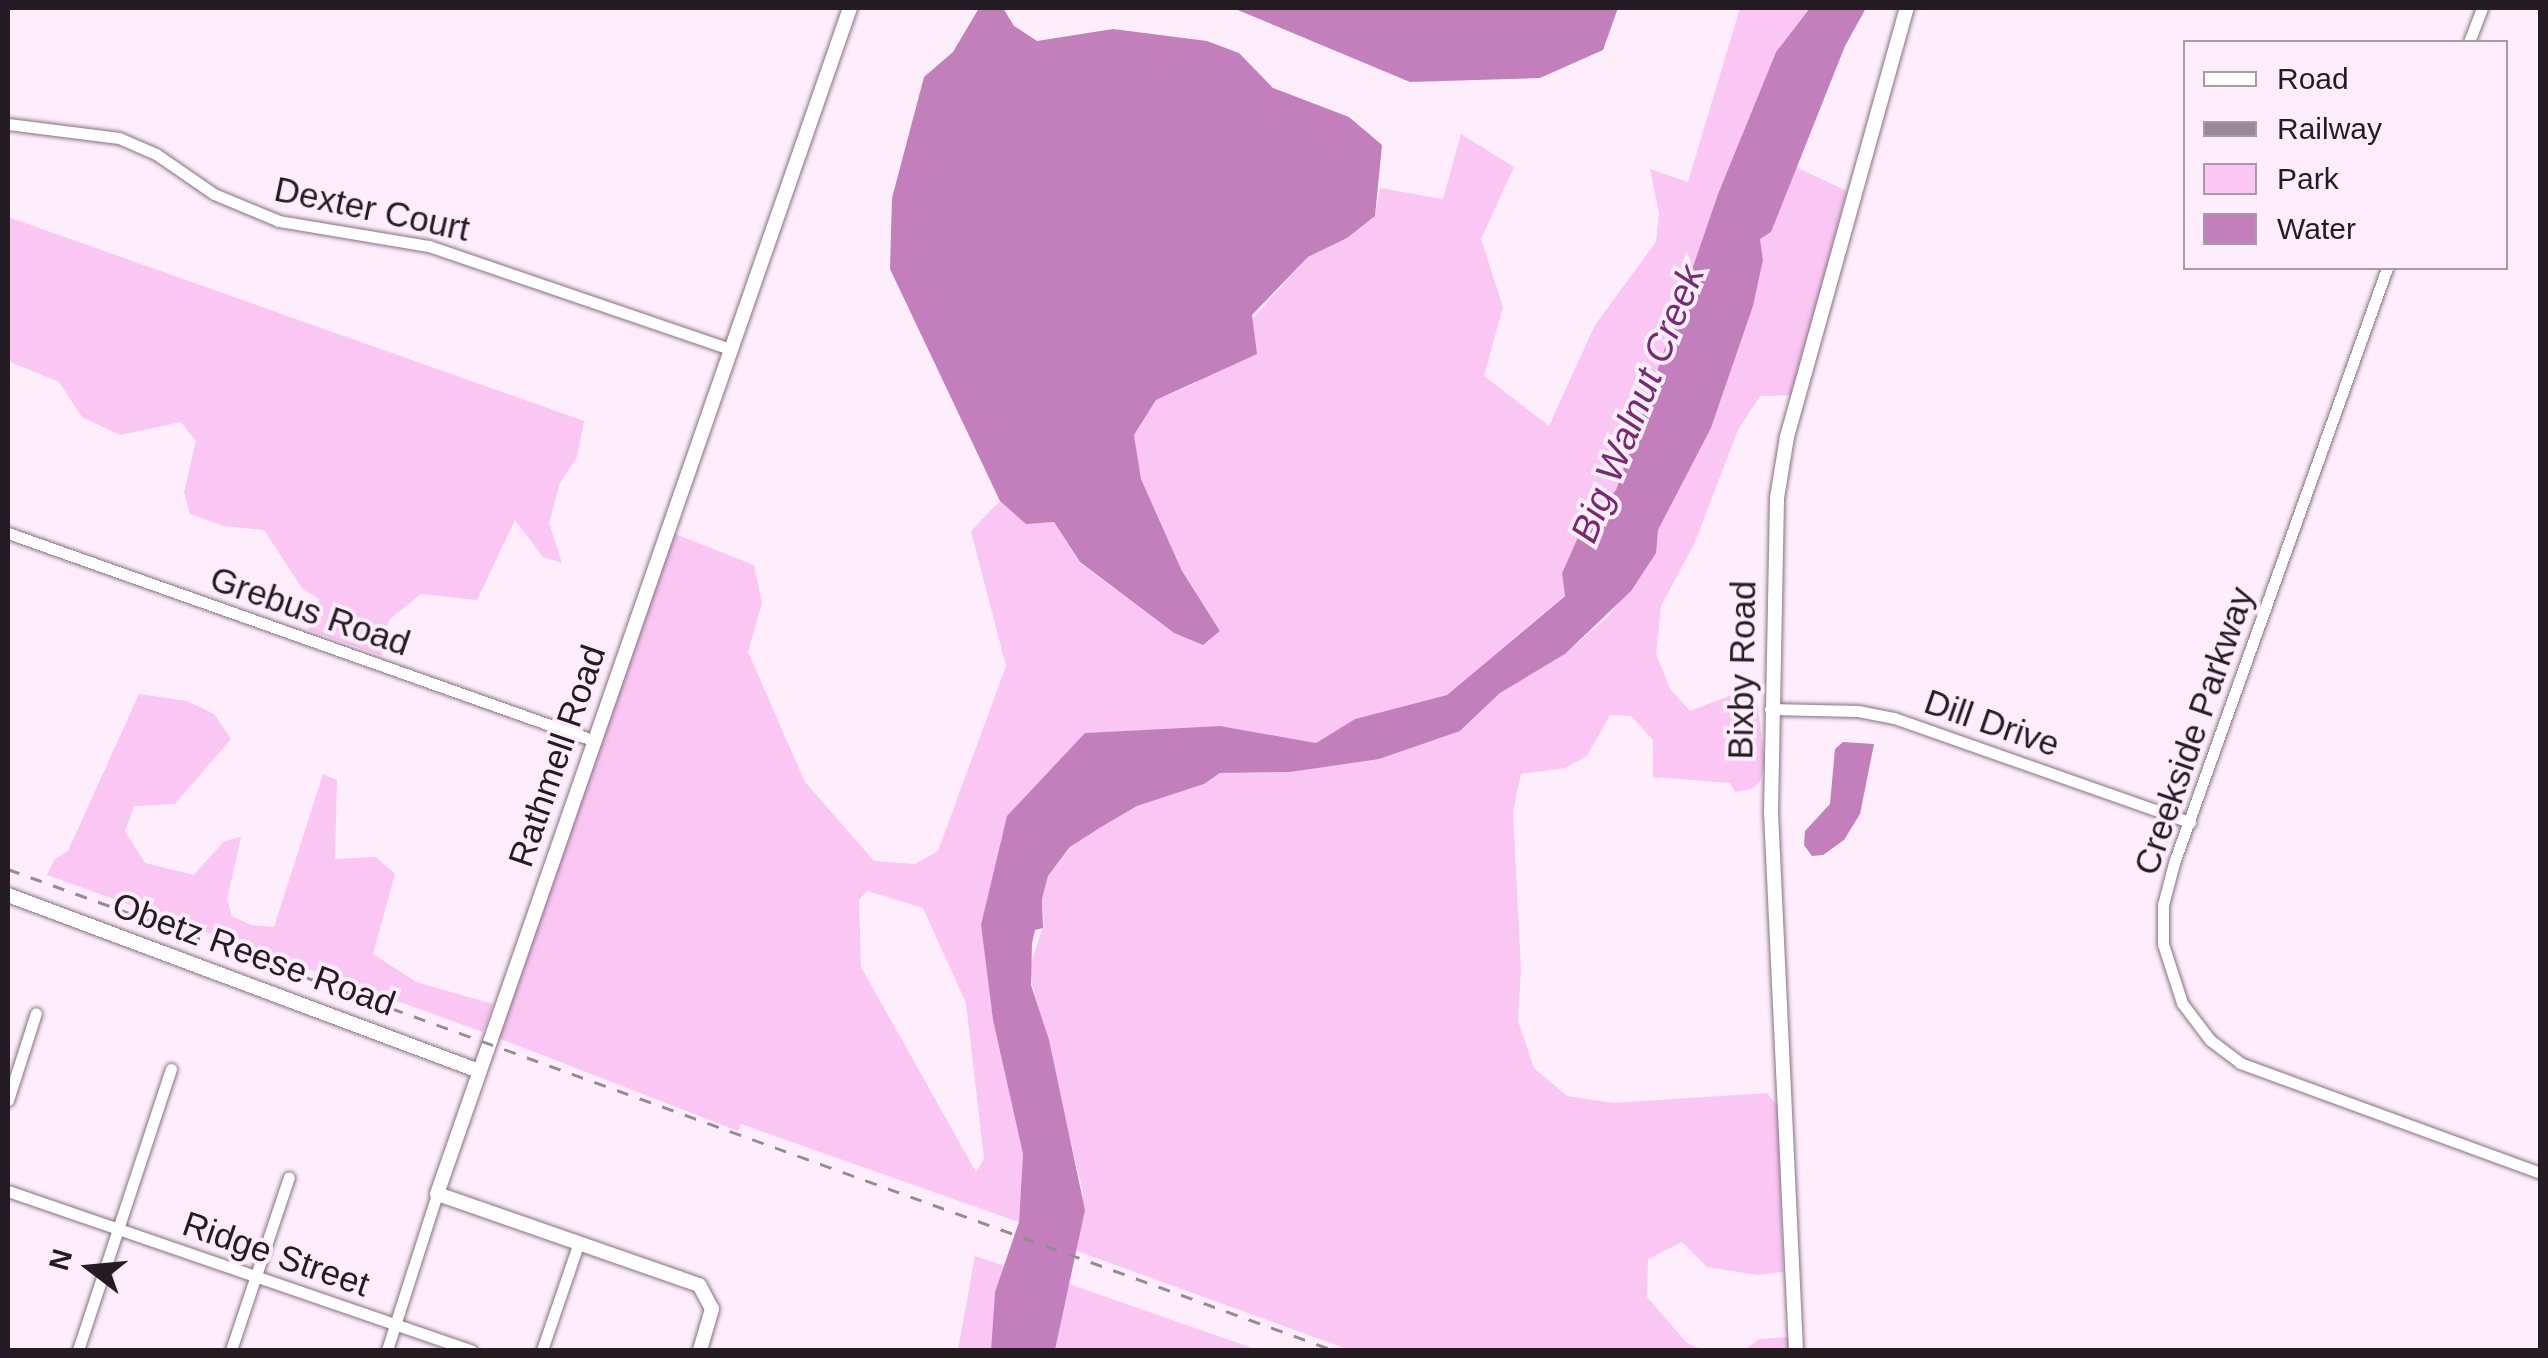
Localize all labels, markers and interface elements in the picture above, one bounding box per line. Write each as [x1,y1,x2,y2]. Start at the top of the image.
legend [2183,40,2508,270]
text: Road [2277,62,2349,95]
text: Railway [2277,112,2382,145]
text: Park [2277,162,2339,195]
street label: Dexter Court [271,168,473,250]
text: Water [2277,212,2356,245]
water label: Big Walnut Creek [1562,259,1714,549]
street label: Grebus Road [205,557,415,665]
street label: Bixby Road [1719,580,1765,760]
street label: Creekside Parkway [2125,582,2263,880]
street label: Rathmell Road [499,640,615,872]
street label: Dill Drive [1919,680,2065,766]
street label: Obetz Reese Road [107,883,401,1025]
street label: Ridge Street [177,1202,375,1306]
north arrow [40,1218,140,1318]
text: N [43,1246,78,1274]

